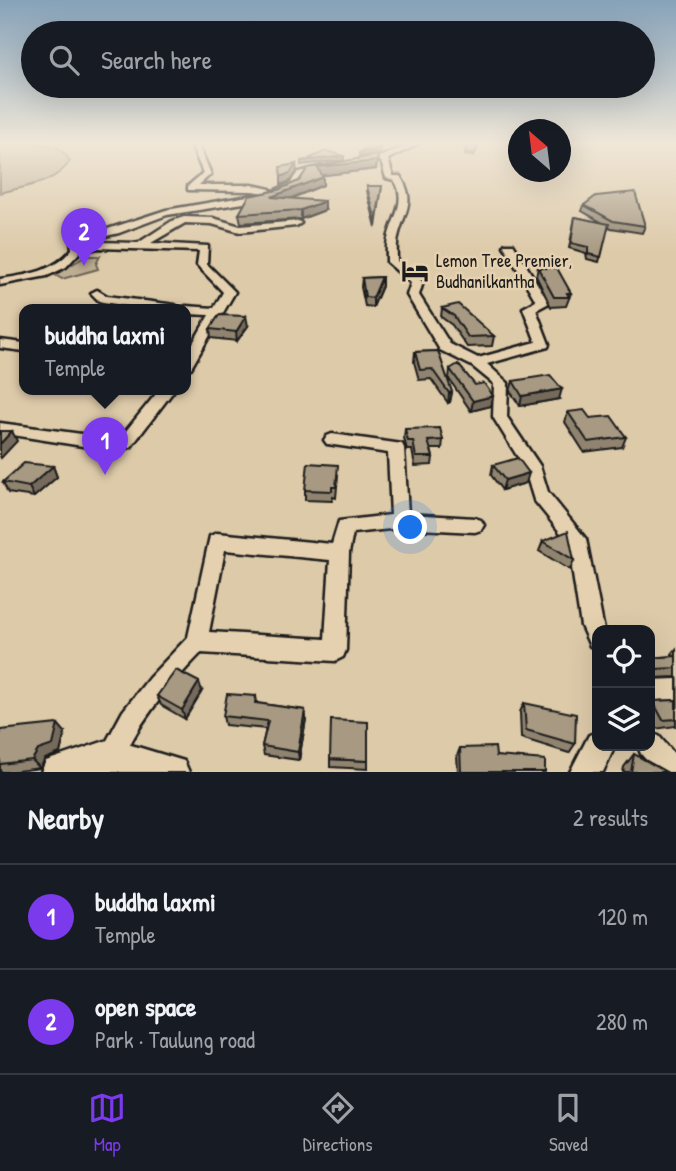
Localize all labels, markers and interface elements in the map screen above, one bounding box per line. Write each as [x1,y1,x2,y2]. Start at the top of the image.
search box [21,21,655,98]
icon: search [45,41,83,79]
text: Search here [101,42,212,77]
north arrow [508,119,571,182]
pin: 2 [61,208,107,266]
place label: Lemon Tree Premier, Budhanilkantha [436,248,572,294]
hotel icon: Lemon Tree Premier, Budhanilkantha [400,256,430,286]
popup [19,304,191,395]
text: buddha laxmi [45,317,165,352]
text: Temple [45,352,105,383]
pin: 1 [82,417,128,475]
your location [393,510,427,544]
map controls [592,625,655,751]
button: locate [592,625,655,688]
button: layers [592,688,655,751]
text: Nearby [28,798,104,838]
text: 2 results [573,802,648,833]
text: buddha laxmi [95,884,216,919]
text: 1 [47,901,55,932]
text: 120 m [598,901,648,932]
text: Temple [95,919,156,950]
text: open space [95,989,196,1024]
text: 2 [46,1006,56,1037]
text: 280 m [596,1006,648,1037]
text: Park · Taulung road [95,1024,255,1055]
tab: Map [88,1089,126,1157]
tab: Directions [303,1089,373,1157]
tab: Saved [549,1089,588,1157]

